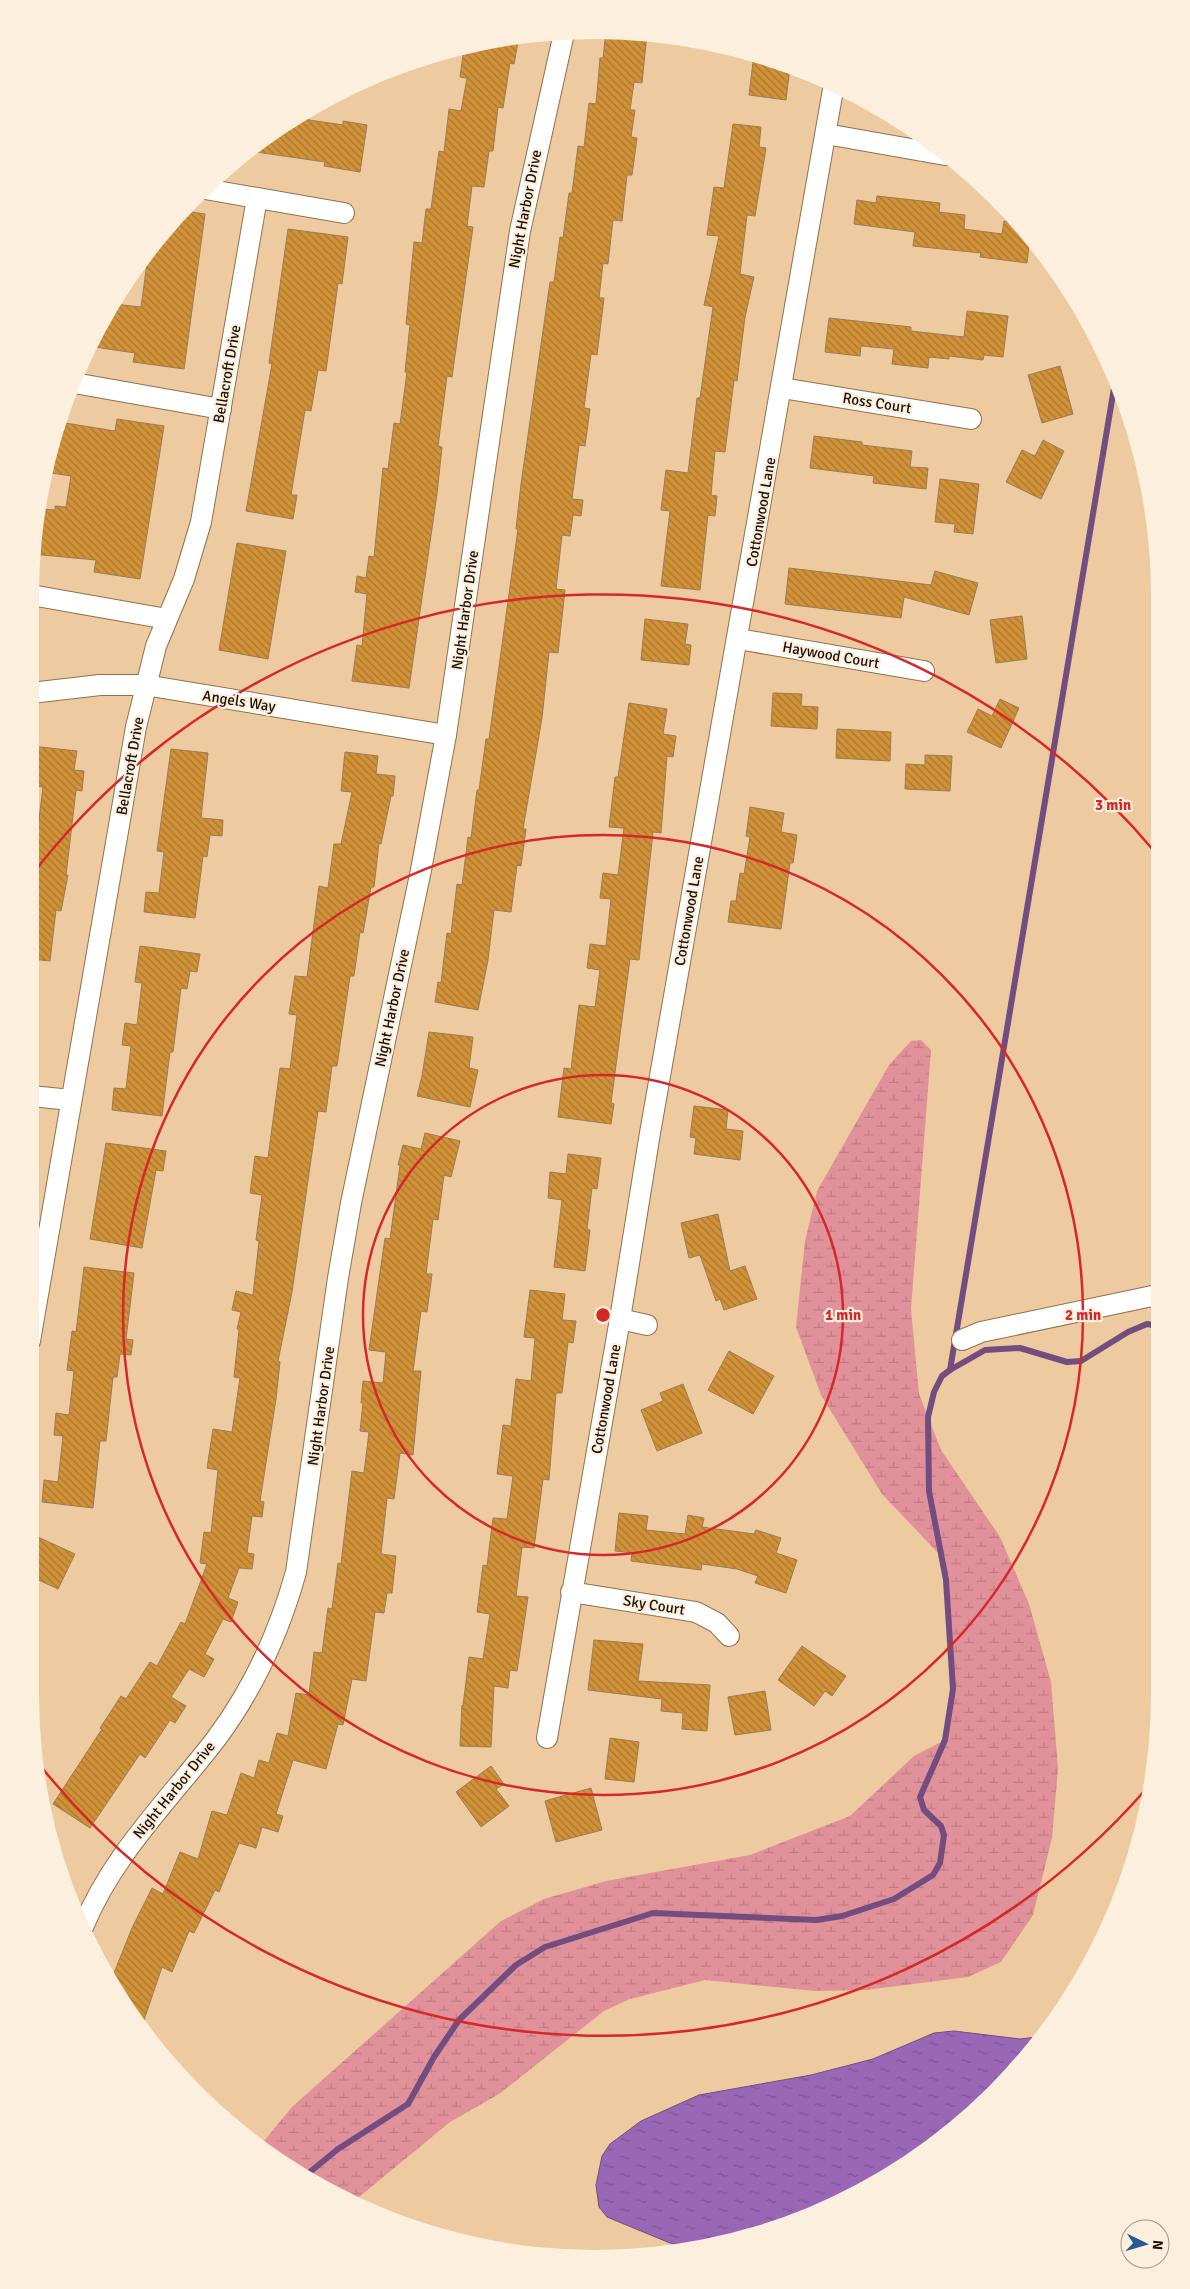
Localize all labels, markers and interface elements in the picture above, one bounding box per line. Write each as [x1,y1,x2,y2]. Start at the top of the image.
street label: Night Harbor Drive [505,148,545,270]
street label: Bellacroft Drive [210,323,244,425]
street label: Ross Court [841,389,913,417]
street label: Cottonwood Lane [742,456,780,568]
street label: Night Harbor Drive [448,549,482,671]
street label: Haywood Court [781,638,881,672]
street label: Angels Way [201,686,277,716]
street label: Bellacroft Drive [113,715,147,817]
text: 3 min [1095,796,1131,814]
street label: Cottonwood Lane [670,855,708,967]
street label: Night Harbor Drive [371,947,413,1069]
centre of rings [594,1306,612,1324]
text: 1 min [825,1306,861,1324]
text: 2 min [1065,1306,1101,1324]
street label: Cottonwood Lane [587,1343,625,1455]
street label: Night Harbor Drive [304,1345,338,1467]
street label: Sky Court [622,1591,686,1619]
street label: Night Harbor Drive [129,1738,219,1842]
north arrow [1120,2219,1170,2269]
text: N [1149,2239,1166,2251]

